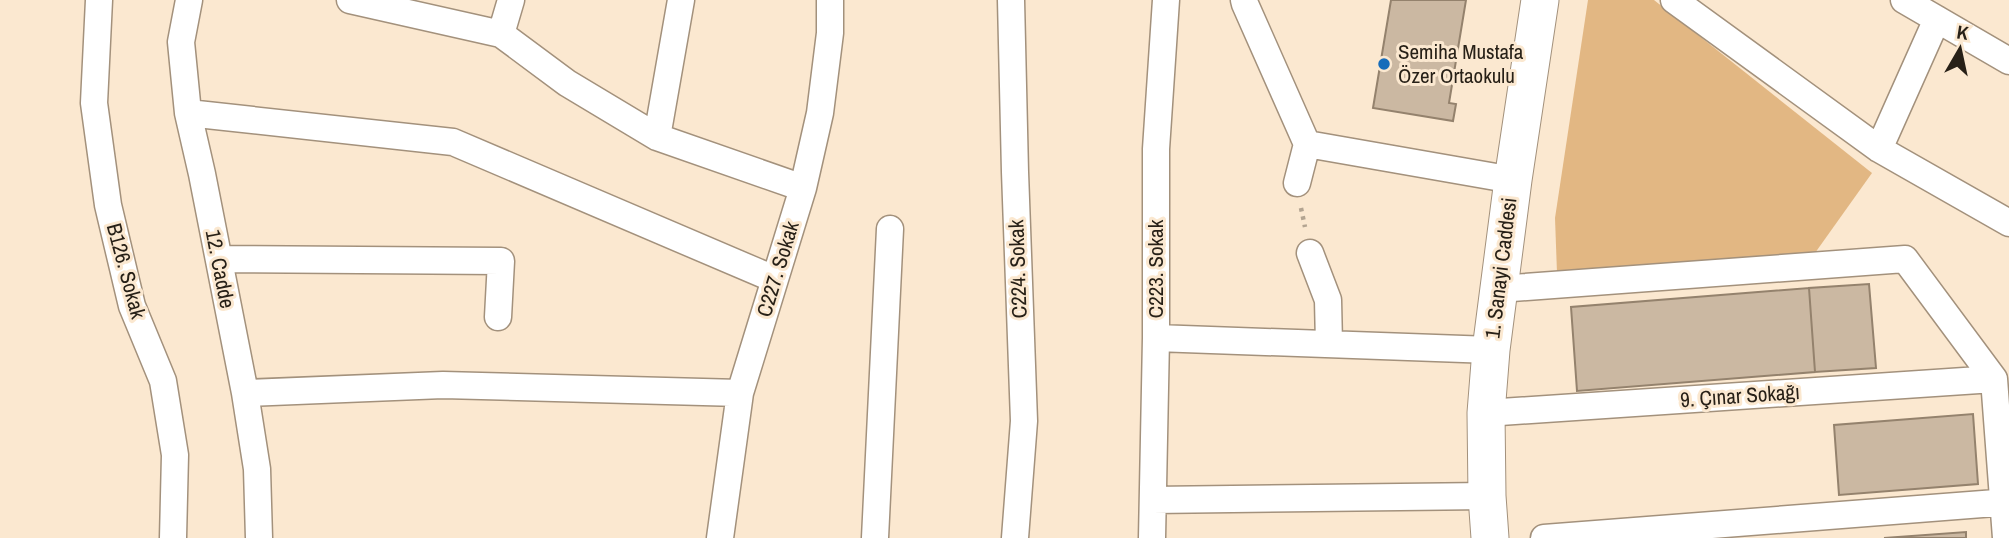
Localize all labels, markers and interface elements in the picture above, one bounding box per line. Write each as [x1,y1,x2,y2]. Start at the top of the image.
north arrow [1925,14,1995,84]
text: K [1955,18,1971,46]
place label: Semiha Mustafa Özer Ortaokulu [1398,37,1524,90]
marker: Semiha Mustafa Özer Ortaokulu [1376,56,1392,72]
street label: 1. Sanayi Caddesi [1477,196,1524,340]
street label: C227. Sokak [749,217,806,320]
street label: C224. Sokak [1001,219,1034,319]
street label: C223. Sokak [1141,219,1170,318]
street label: B126. Sokak [100,220,153,322]
street label: 12. Cadde [199,227,242,311]
street label: 9. Çınar Sokağı [1679,377,1801,414]

